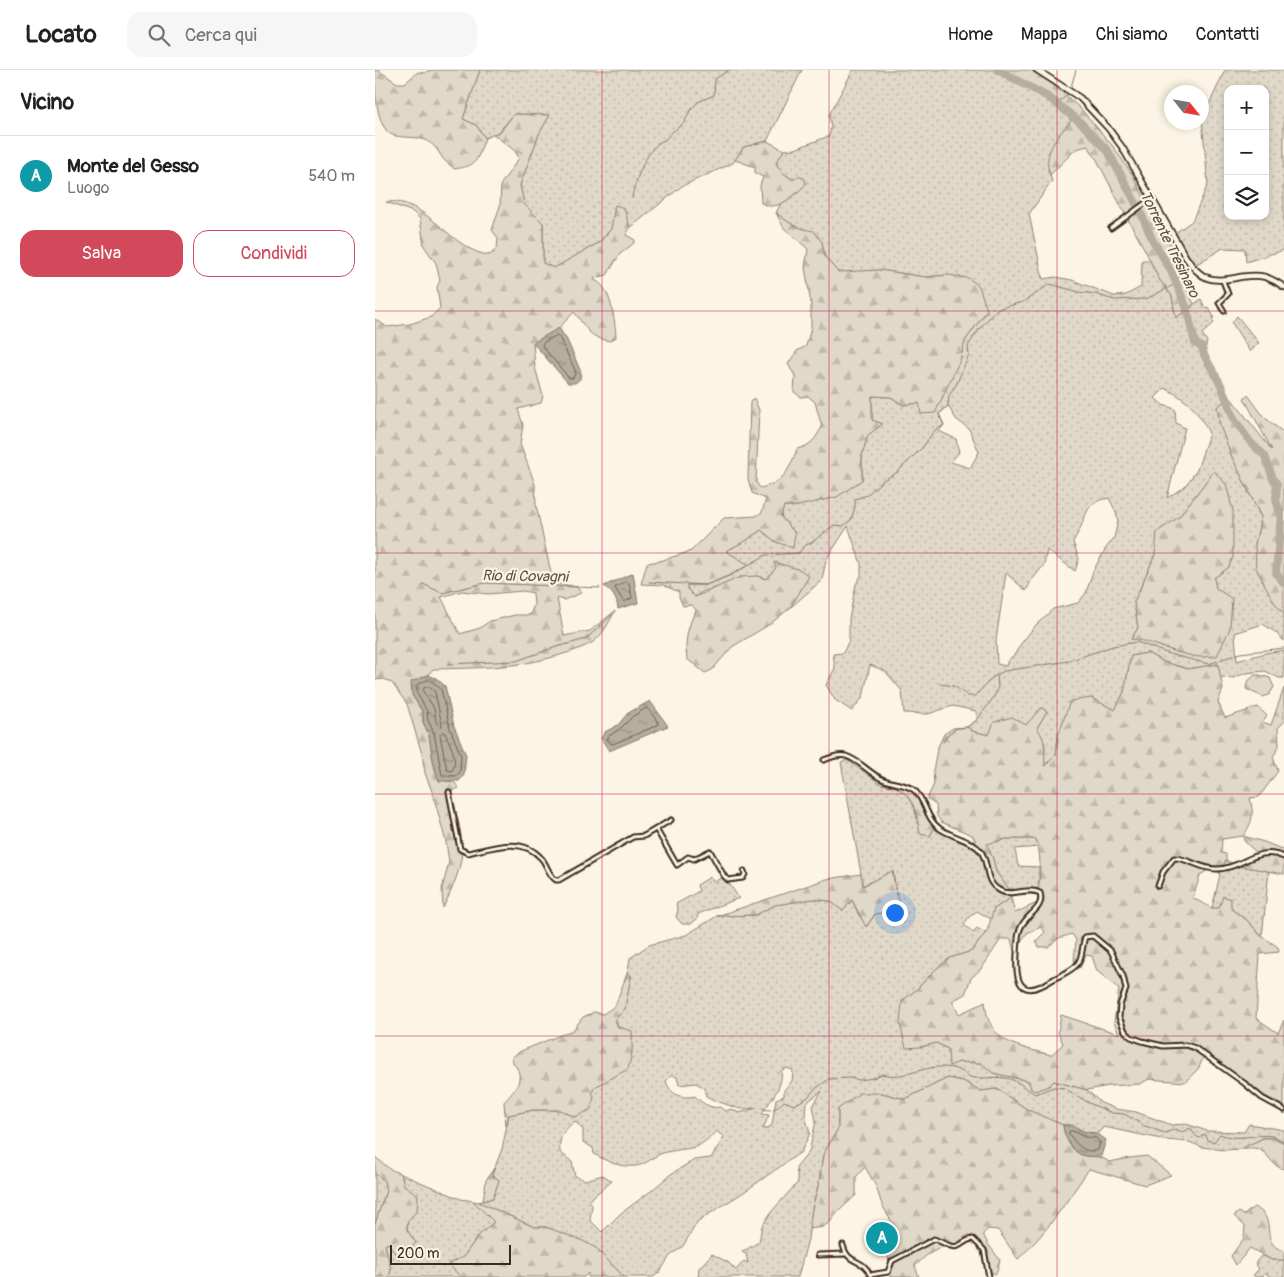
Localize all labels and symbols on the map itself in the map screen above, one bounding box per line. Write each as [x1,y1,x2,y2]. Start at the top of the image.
north arrow [1164,85,1209,130]
water label: Torrente Tresinaro [1136,188,1204,302]
water label: Rio di Covagni [482,566,570,587]
your location [882,900,908,926]
pin: A [866,1219,898,1257]
scale bar [390,1242,511,1265]

